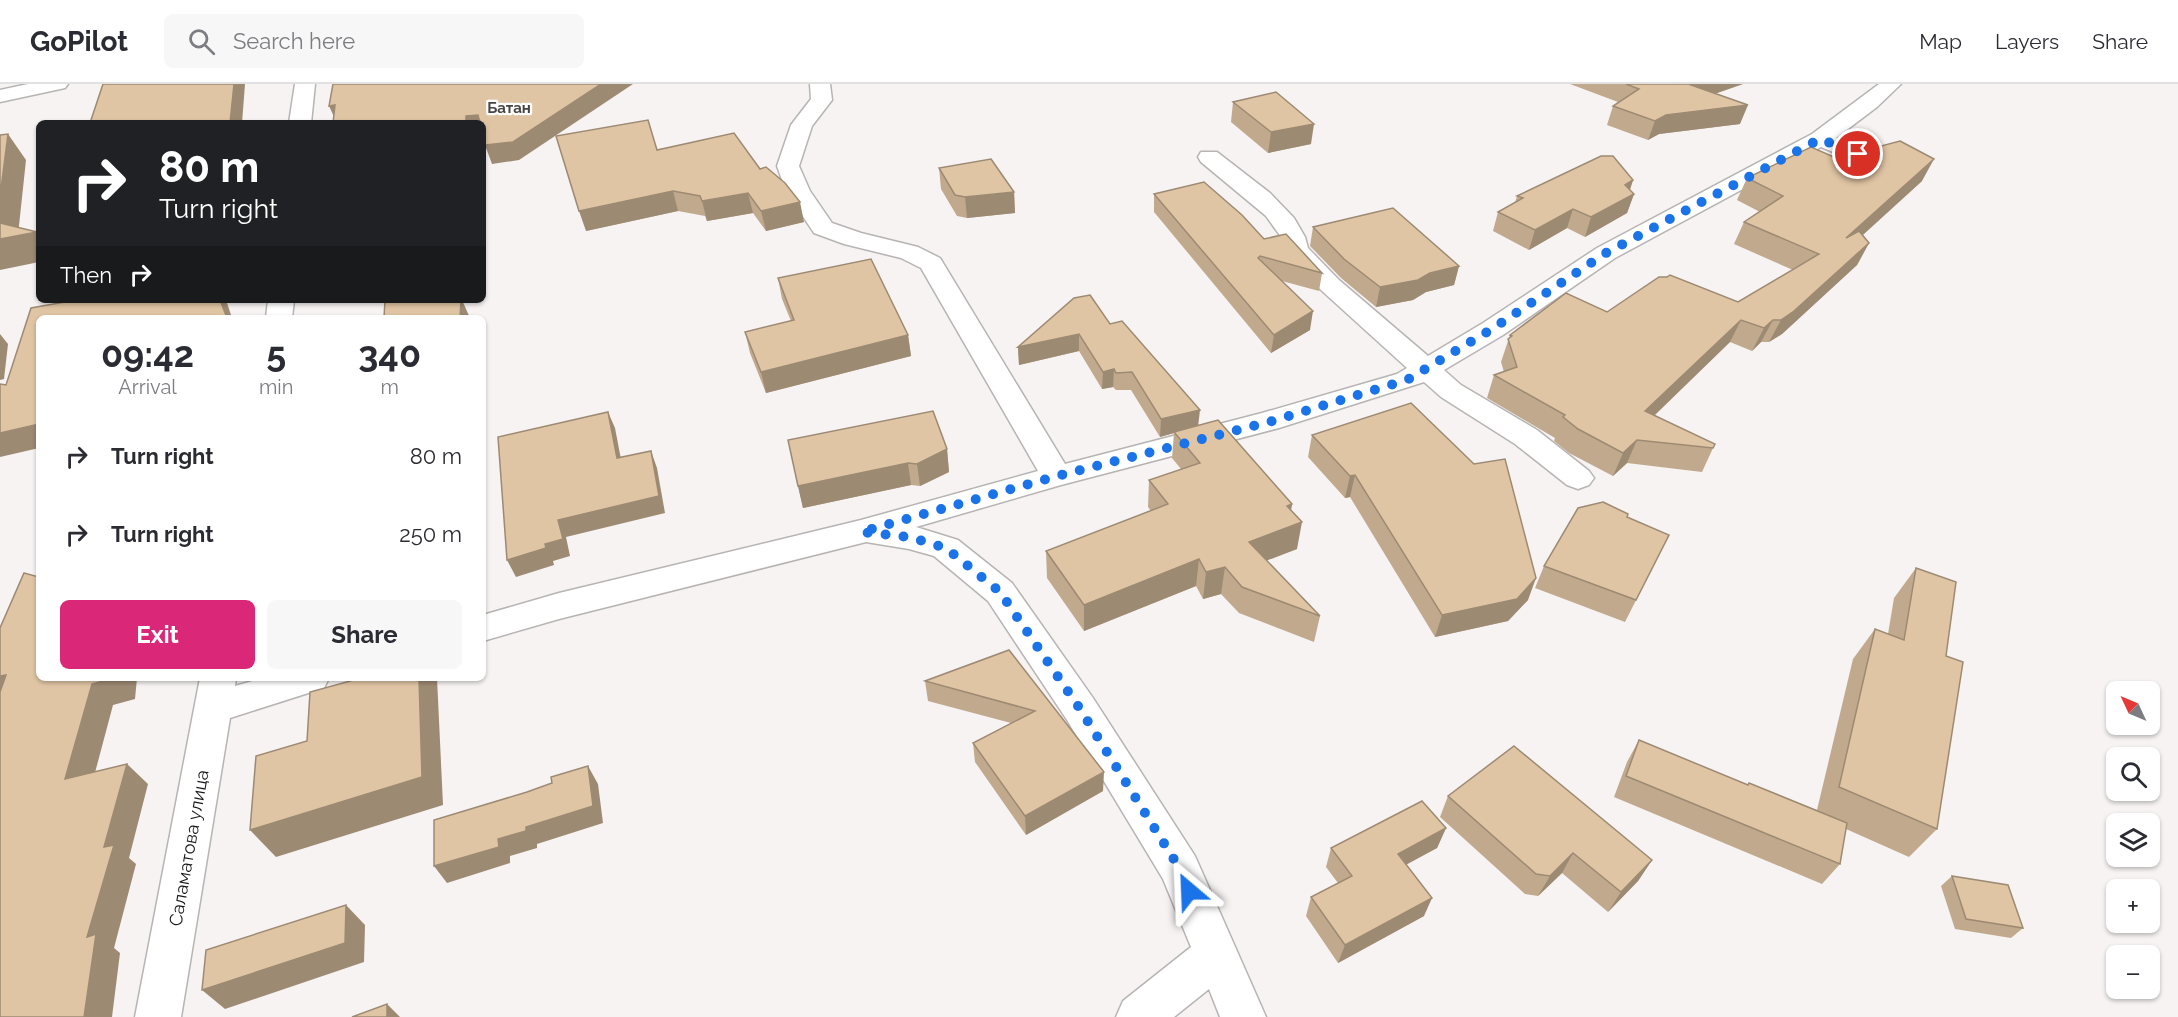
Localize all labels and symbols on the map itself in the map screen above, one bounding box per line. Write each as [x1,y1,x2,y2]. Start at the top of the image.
district label: Батан [487,99,531,117]
pin [1832,128,1883,179]
north arrow [2106,681,2160,735]
street label: Саламатова улица [164,768,213,928]
position arrow [1157,859,1221,923]

